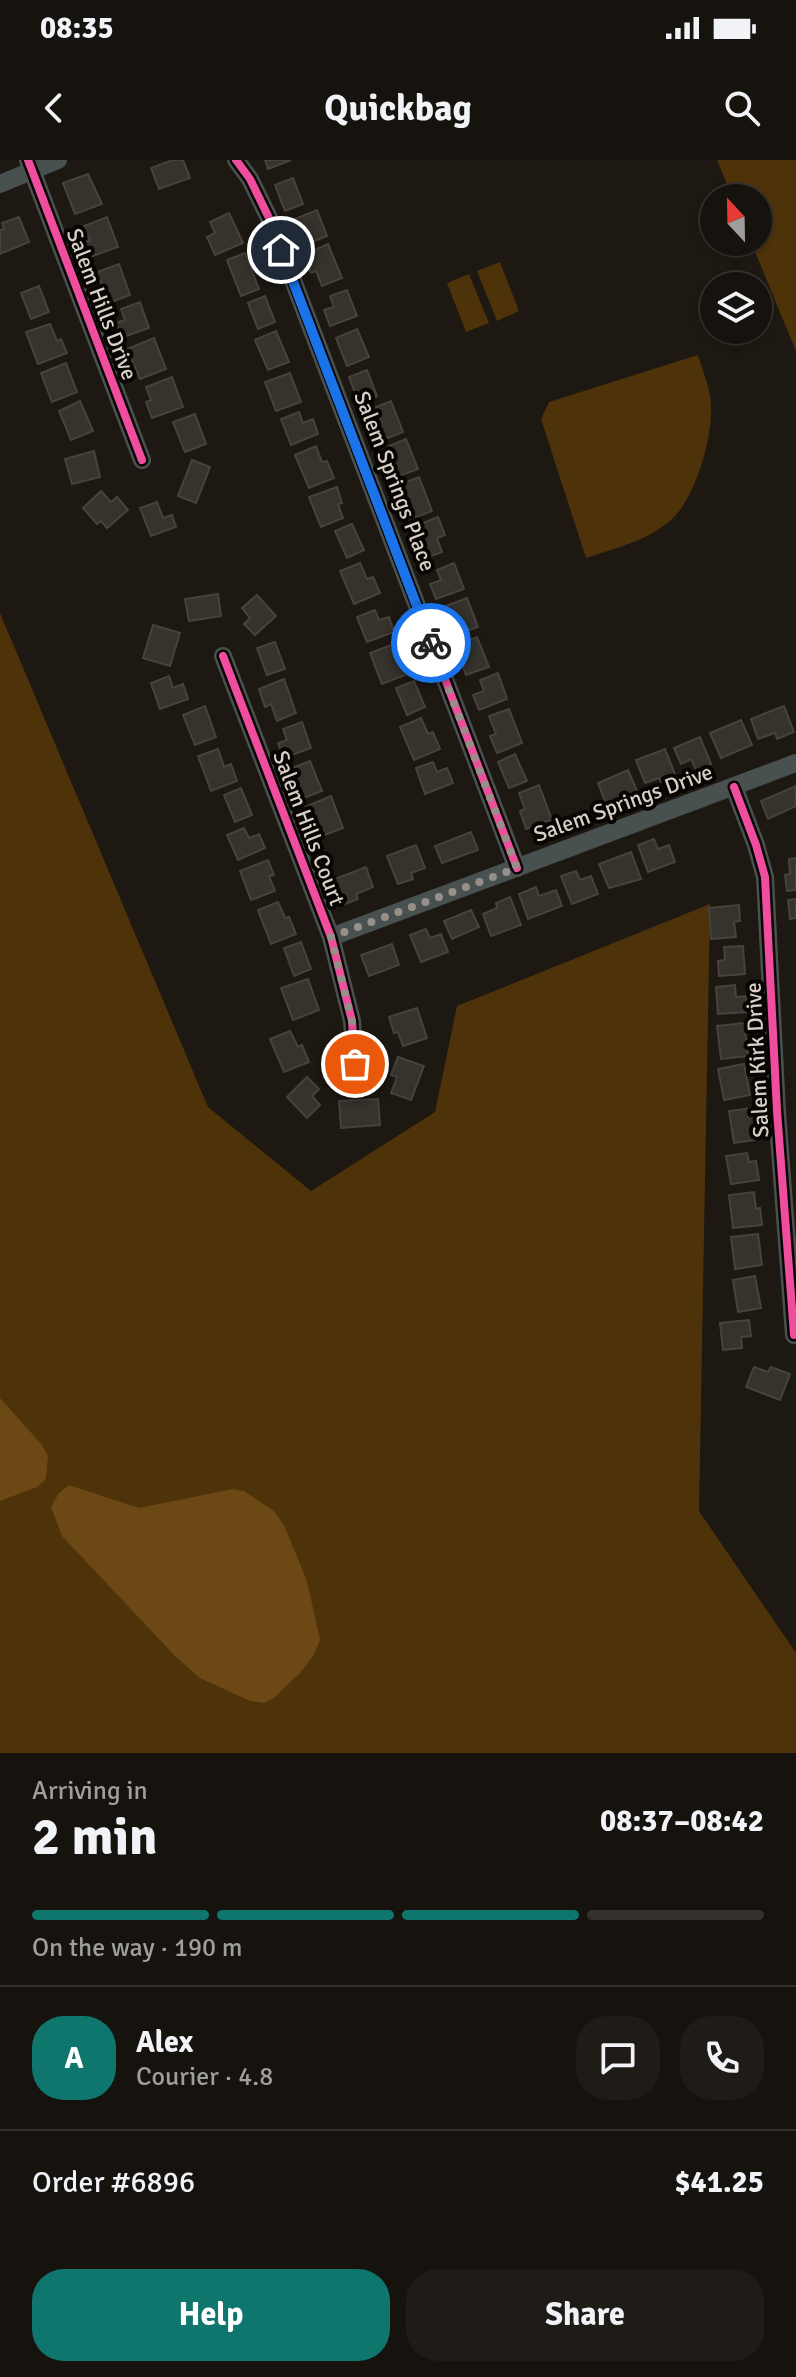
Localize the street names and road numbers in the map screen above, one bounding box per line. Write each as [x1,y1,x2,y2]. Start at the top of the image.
street label: Salem Hills Drive [61,224,143,384]
street label: Salem Springs Place [348,387,442,575]
street label: Salem Hills Court [267,747,351,910]
street label: Salem Springs Drive [530,758,716,848]
street label: Salem Kirk Drive [739,982,775,1138]

